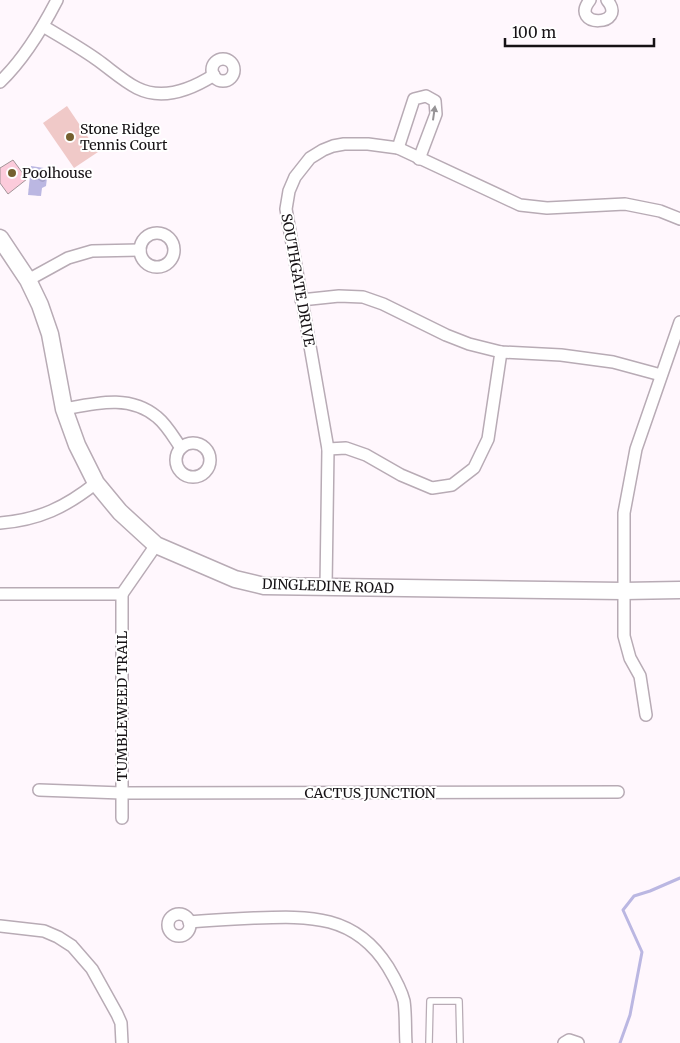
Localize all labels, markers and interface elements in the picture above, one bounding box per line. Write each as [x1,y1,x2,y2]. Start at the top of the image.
scale bar [505,15,654,47]
text: 100 m [512,23,556,42]
one-way arrow [430,104,438,120]
place label: Stone Ridge Tennis Court [80,120,168,154]
marker: Stone Ridge Tennis Court [64,131,76,143]
place label: Poolhouse [22,164,92,182]
marker: Poolhouse [6,167,18,179]
street label: SOUTHGATE DRIVE [277,212,319,348]
street label: DINGLEDINE ROAD [262,575,395,597]
street label: TUMBLEWEED TRAIL [113,630,131,781]
street label: CACTUS JUNCTION [304,784,436,802]

